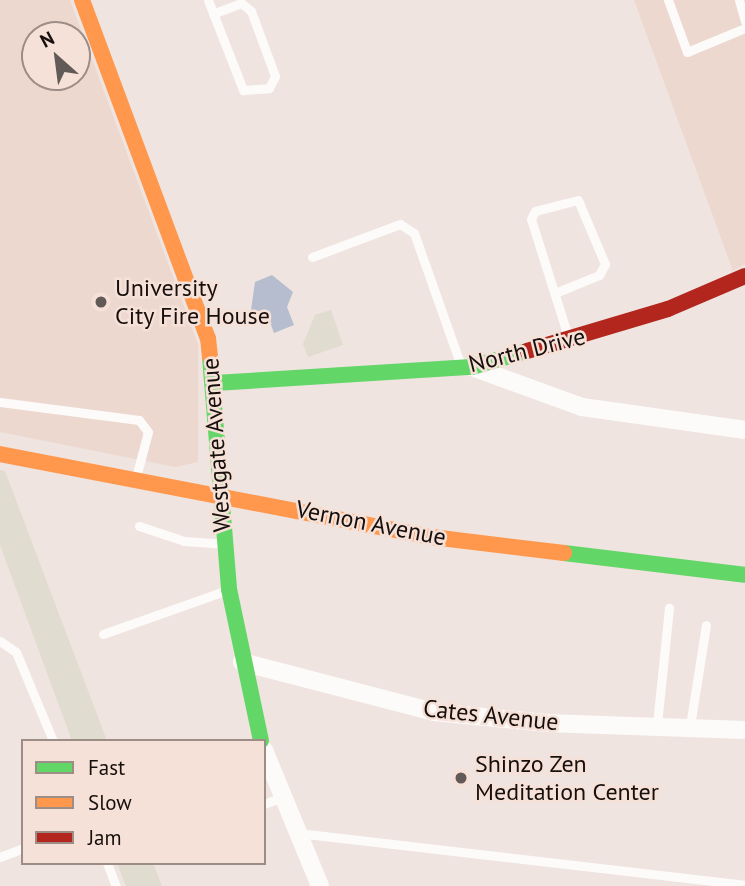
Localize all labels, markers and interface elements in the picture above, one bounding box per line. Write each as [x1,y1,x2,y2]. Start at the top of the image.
north arrow [21,21,91,91]
text: N [36,26,58,53]
place label: University City Fire House [115,274,271,330]
marker: University City Fire House [93,294,109,310]
street label: North Drive [466,322,588,378]
street label: Westgate Avenue [196,357,236,533]
street label: Vernon Avenue [293,494,449,552]
street label: Cates Avenue [422,694,560,736]
legend [21,739,266,865]
place label: Shinzo Zen Meditation Center [475,750,659,806]
text: Fast [88,754,125,781]
marker: Shinzo Zen Meditation Center [453,770,469,786]
text: Slow [88,789,132,816]
text: Jam [88,824,122,851]

